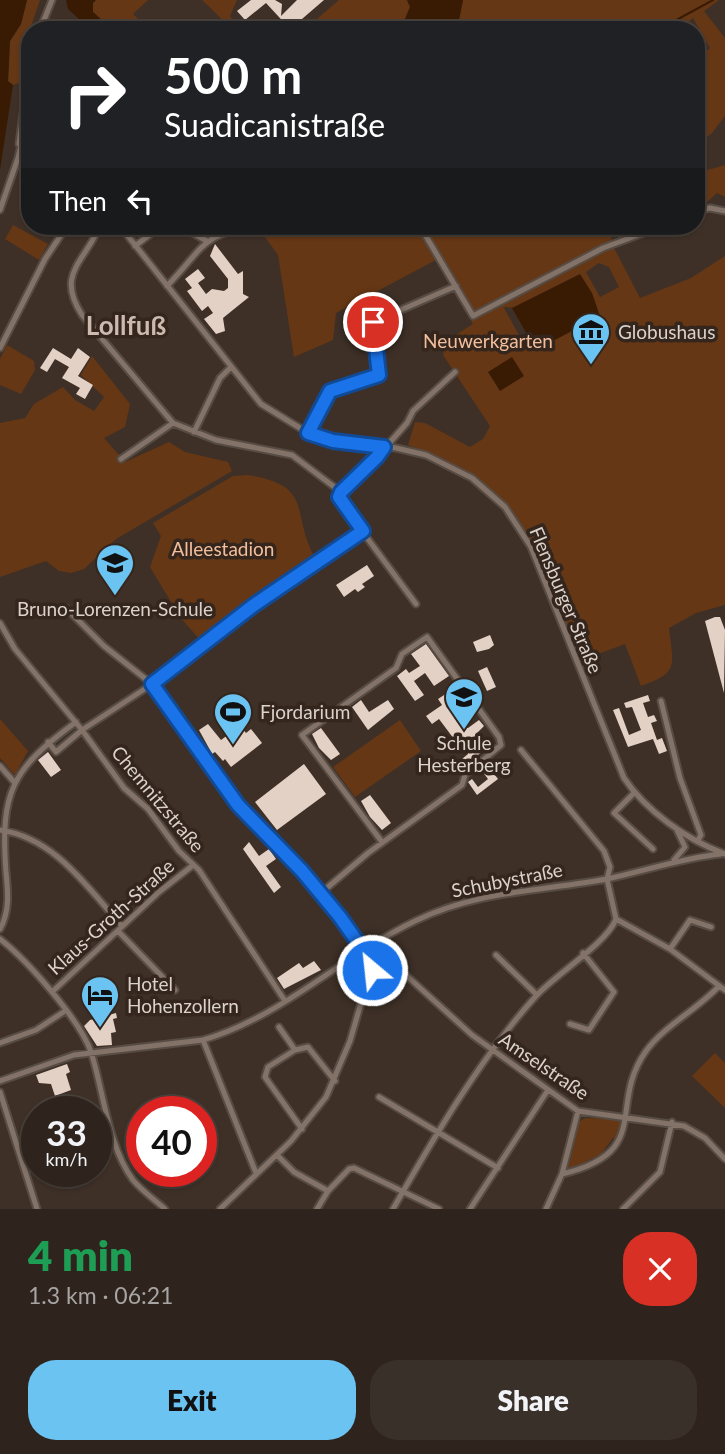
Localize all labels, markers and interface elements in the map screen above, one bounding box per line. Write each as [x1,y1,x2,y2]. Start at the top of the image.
text: 500 m [164,46,302,104]
icon: right [49,49,140,140]
text: Suadicanistraße [164,105,385,144]
icon: left [121,182,159,220]
text: Then [49,185,107,217]
pin [343,292,403,352]
icon: arrive [354,303,392,341]
district label: Lollfuß [86,309,166,341]
museum icon: Globushaus [570,311,612,366]
place label: Globushaus [618,320,715,343]
park label: Neuwerkgarten [423,329,553,352]
street label: Flensburger Straße [525,523,608,677]
park label: Alleestadion [172,537,274,560]
school or university icon: Bruno-Lorenzen-Schule [94,542,136,597]
place label: Bruno-Lorenzen-Schule [17,597,213,620]
school or university icon: Schule Hesterberg [443,676,485,731]
sports icon: Fjordarium [212,691,254,746]
place label: Fjordarium [260,700,350,723]
place label: Schule Hesterberg [417,731,511,776]
street label: Chemnitzstraße [107,741,210,857]
street label: Klaus-Groth-Straße [43,854,178,979]
street label: Schubystraße [449,857,564,902]
position arrow [335,933,409,1007]
place label: Hotel Hohenzollern [127,972,239,1017]
hotel icon: Hotel Hohenzollern [79,974,121,1029]
street label: Amselstraße [495,1027,594,1104]
speed limit sign: 40 [126,1096,217,1187]
text: 33 [46,1111,87,1153]
text: km/h [45,1148,88,1170]
text: 4 min [28,1230,133,1280]
button: close [623,1232,697,1306]
text: 1.3 km · 06:21 [28,1281,173,1309]
button: Exit [28,1360,356,1440]
button: Share [370,1360,697,1440]

